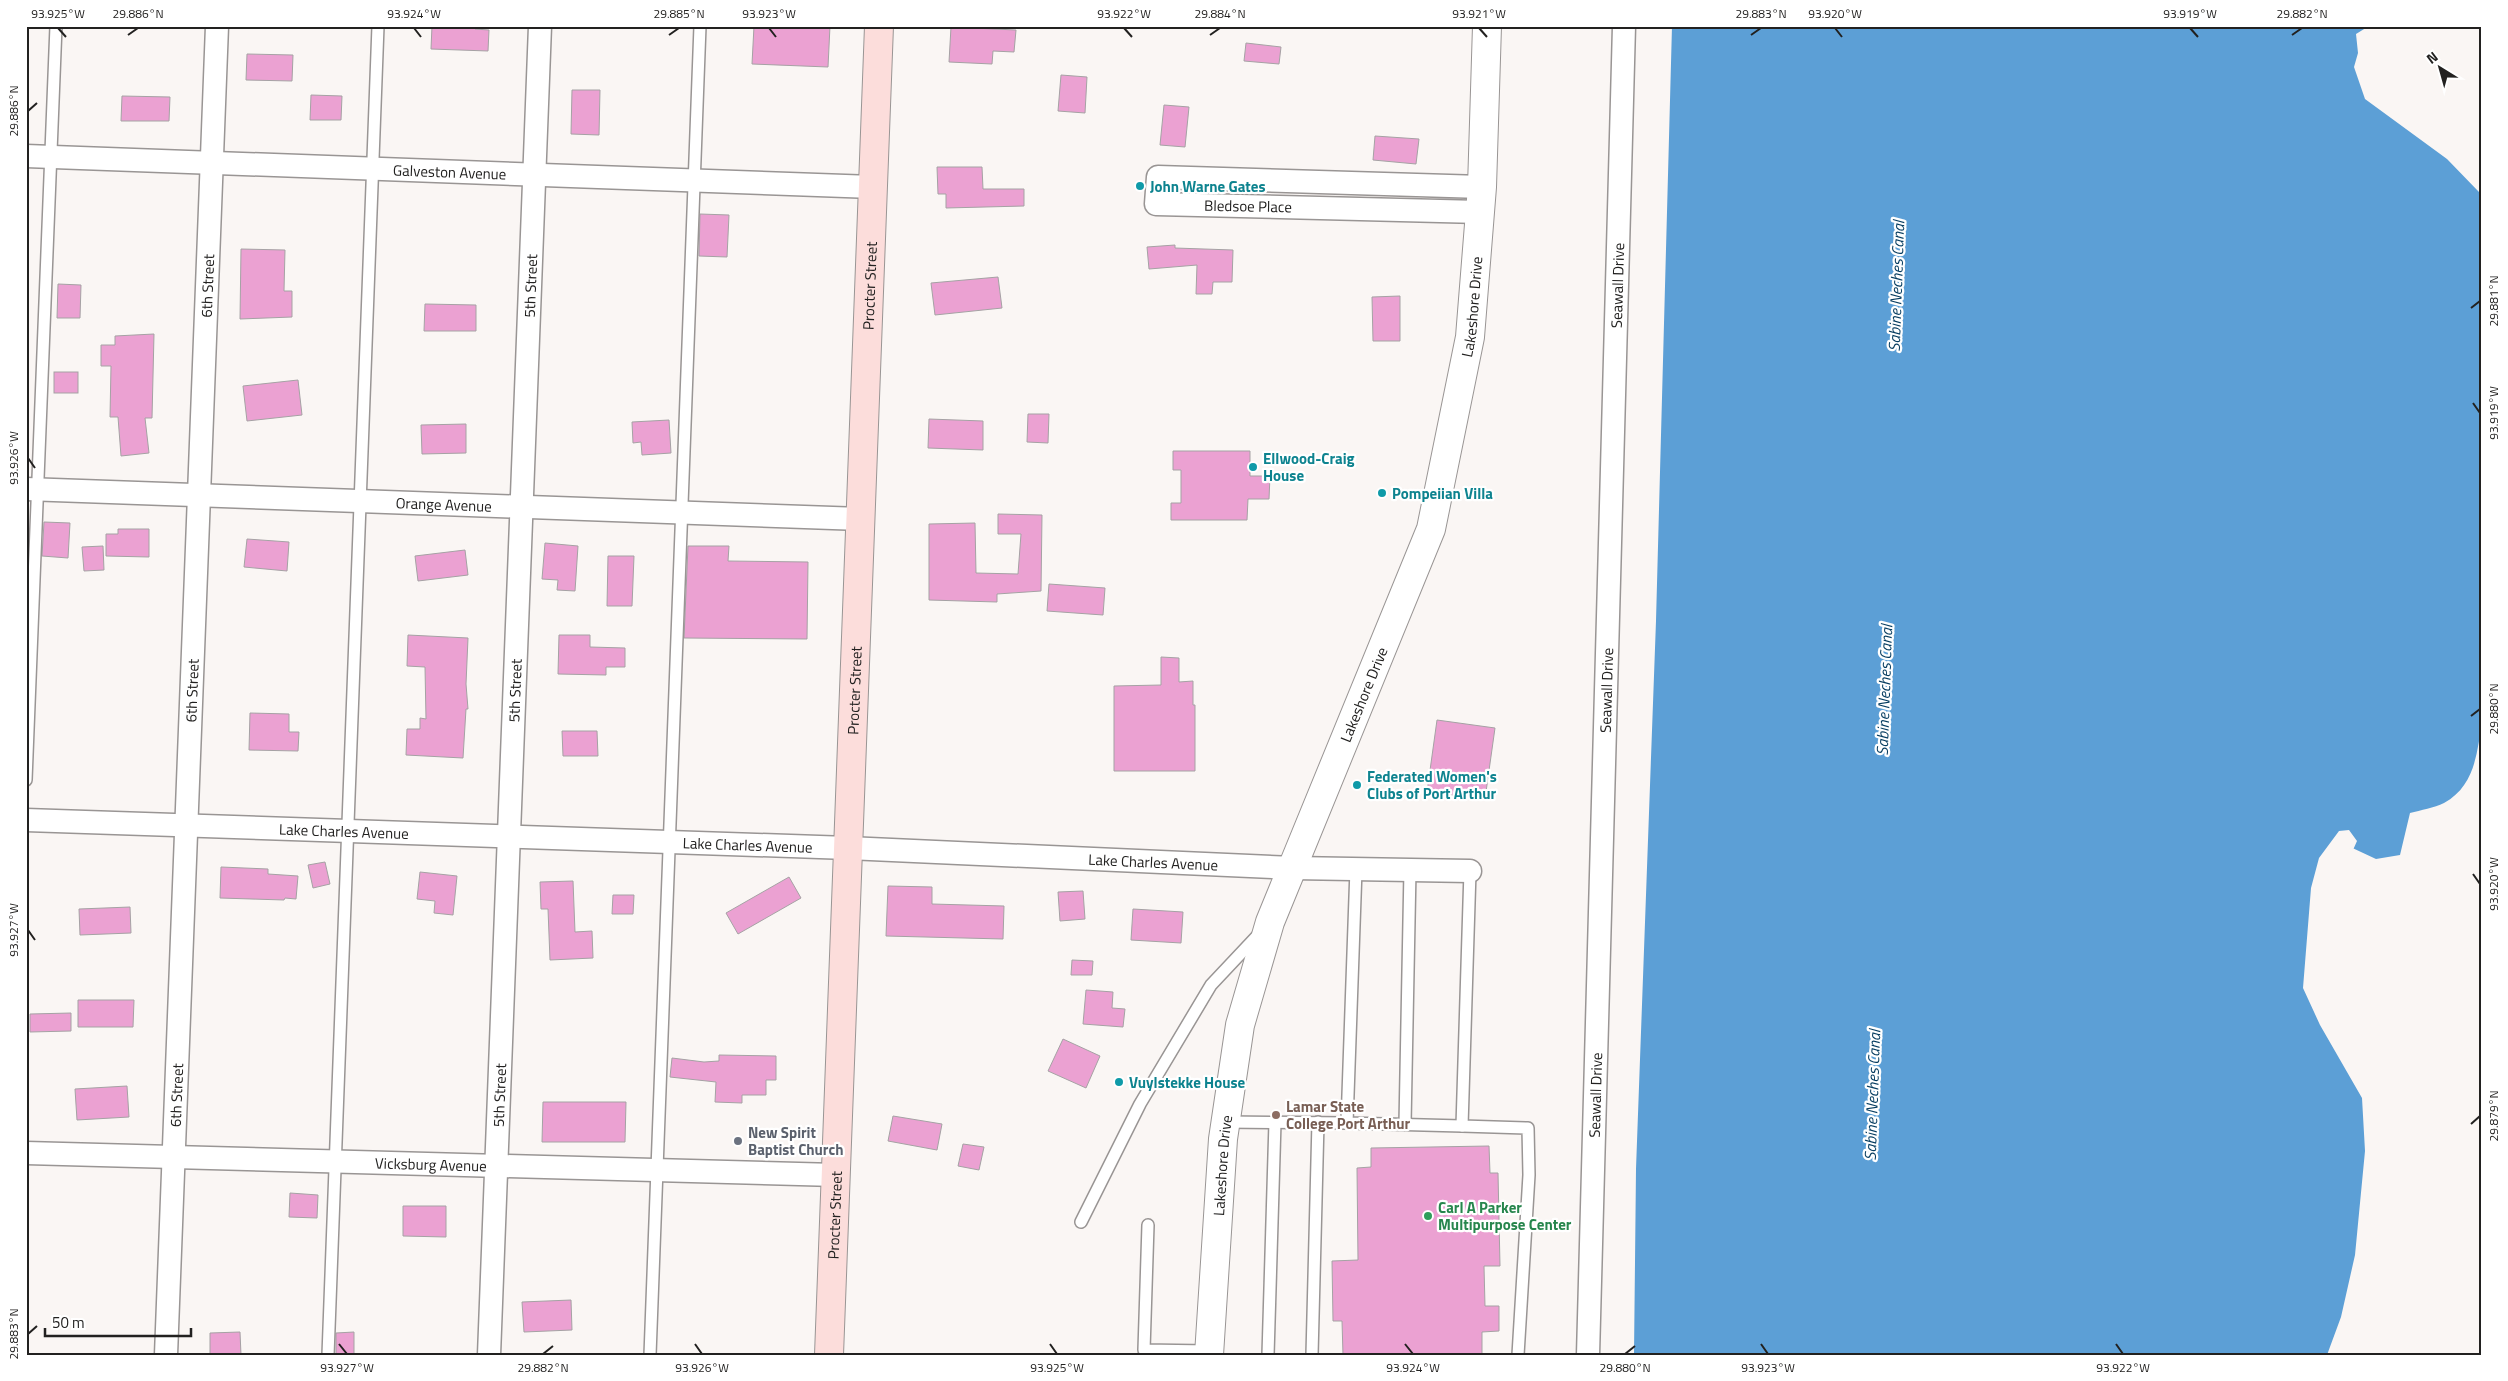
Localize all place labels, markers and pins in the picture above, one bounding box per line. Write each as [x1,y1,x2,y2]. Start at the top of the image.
place label: John Warne Gates [1150,175,1266,198]
marker: John Warne Gates [1134,180,1146,192]
place label: Ellwood-Craig House [1263,447,1355,487]
marker: Ellwood-Craig House [1247,461,1259,473]
place label: Pompeiian Villa [1392,482,1493,505]
marker: Pompeiian Villa [1376,487,1388,499]
place label: Federated Women's Clubs of Port Arthur [1367,765,1497,805]
marker: Federated Women's Clubs of Port Arthur [1351,779,1363,791]
place label: Vuylstekke House [1129,1071,1246,1094]
marker: Vuylstekke House [1113,1076,1125,1088]
place label: Lamar State College Port Arthur [1286,1095,1411,1135]
marker: Lamar State College Port Arthur [1270,1109,1282,1121]
place label: New Spirit Baptist Church [748,1121,843,1161]
marker: New Spirit Baptist Church [732,1135,744,1147]
place label: Carl A Parker Multipurpose Center [1438,1196,1572,1236]
marker: Carl A Parker Multipurpose Center [1422,1210,1434,1222]

